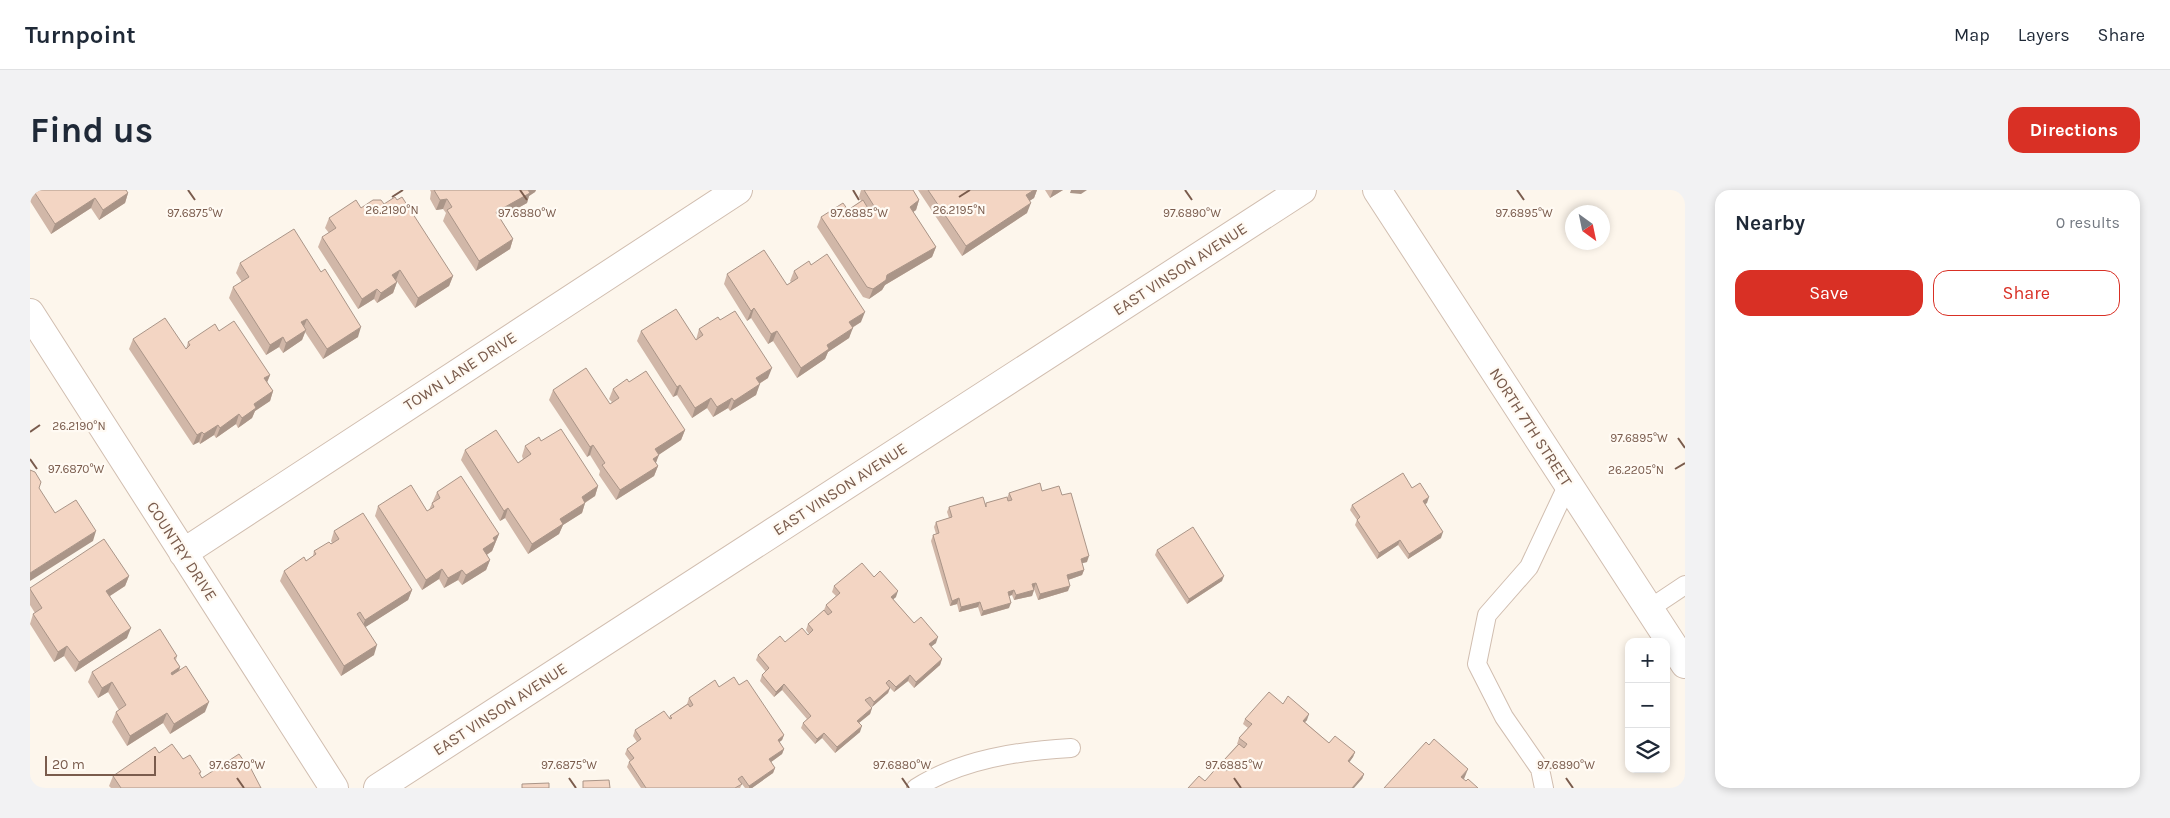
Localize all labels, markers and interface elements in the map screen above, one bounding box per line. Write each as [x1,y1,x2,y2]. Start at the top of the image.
text: Turnpoint [25,21,136,49]
text: Map [1954,24,1990,46]
text: Layers [2018,24,2070,46]
text: Share [2098,24,2145,46]
button: Directions [2008,107,2140,153]
text: Find us [30,110,153,151]
text: 26.2190°N [365,203,419,217]
text: 26.2195°N [933,203,985,217]
north arrow [1565,205,1610,250]
text: 97.6875°W [167,206,223,220]
text: 97.6880°W [498,206,556,220]
text: 97.6885°W [830,206,888,220]
text: 97.6890°W [1163,206,1221,220]
text: 97.6895°W [1495,206,1553,220]
text: Nearby [1735,211,1805,235]
text: 0 results [2056,213,2120,232]
street label: EAST VINSON AVENUE [1109,219,1251,319]
button: Save [1735,270,1923,316]
button: Share [1933,270,2120,316]
street label: TOWN LANE DRIVE [400,327,520,415]
street label: NORTH 7TH STREET [1486,364,1576,490]
text: 26.2190°N [52,419,106,433]
text: 97.6895°W [1610,431,1668,445]
street label: EAST VINSON AVENUE [769,439,911,539]
text: 97.6870°W [48,462,105,476]
text: 26.2205°N [1608,463,1664,477]
street label: COUNTRY DRIVE [143,498,221,604]
map controls [1625,638,1670,773]
button: + [1625,638,1670,683]
street label: EAST VINSON AVENUE [429,659,571,759]
button: − [1625,683,1670,728]
button: layers [1625,728,1670,773]
scale bar [45,753,156,776]
text: 20 m [52,756,85,773]
text: 97.6870°W [209,758,266,772]
text: 97.6875°W [541,758,597,772]
text: 97.6880°W [873,758,931,772]
text: 97.6885°W [1205,758,1263,772]
text: 97.6890°W [1537,758,1595,772]

